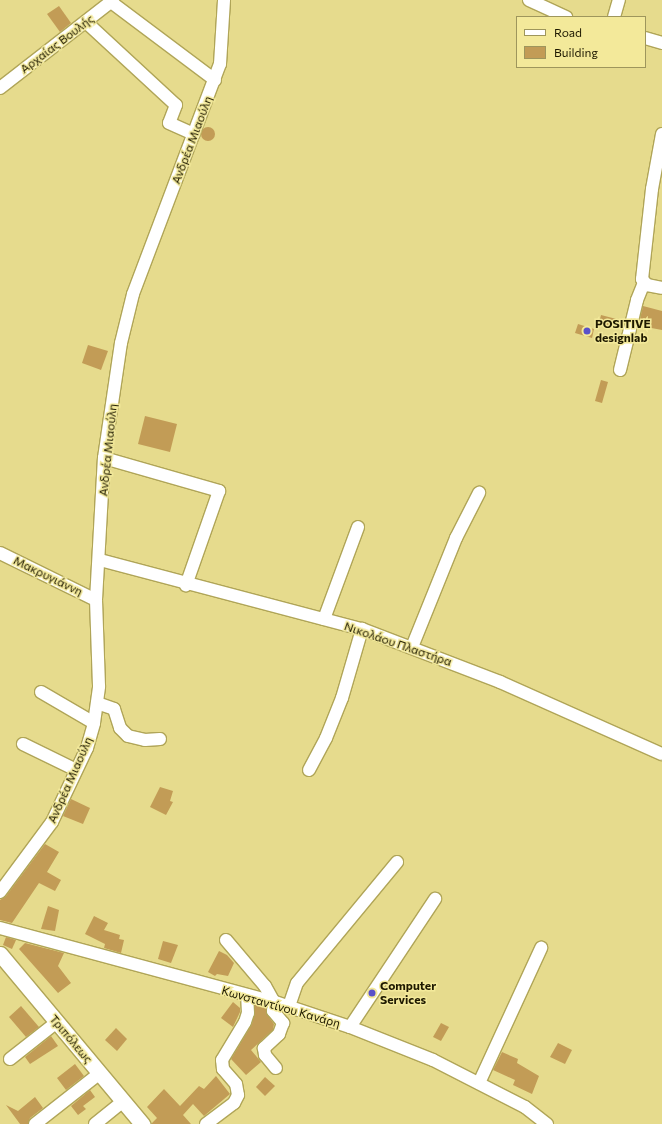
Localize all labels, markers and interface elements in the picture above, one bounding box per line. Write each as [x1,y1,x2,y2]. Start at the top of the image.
street label: Αρχαίας Βουλής [17,12,97,76]
legend [516,16,646,68]
text: Road [554,25,582,39]
text: Building [554,45,598,59]
street label: Ανδρέα Μιαούλη [169,94,215,186]
place label: POSITIVE designlab [595,317,651,345]
marker: POSITIVE designlab [582,326,592,336]
street label: Ανδρέα Μιαούλη [96,403,120,497]
street label: Μακρυγιάννη [11,553,85,599]
street label: Νικολάου Πλαστήρα [342,619,454,669]
street label: Ανδρέα Μιαούλη [45,735,95,825]
place label: Computer Services [380,979,436,1007]
street label: Κωνσταντίνου Κανάρη [220,983,342,1031]
marker: Computer Services [367,988,377,998]
street label: Τριπόλεως [47,1012,95,1066]

